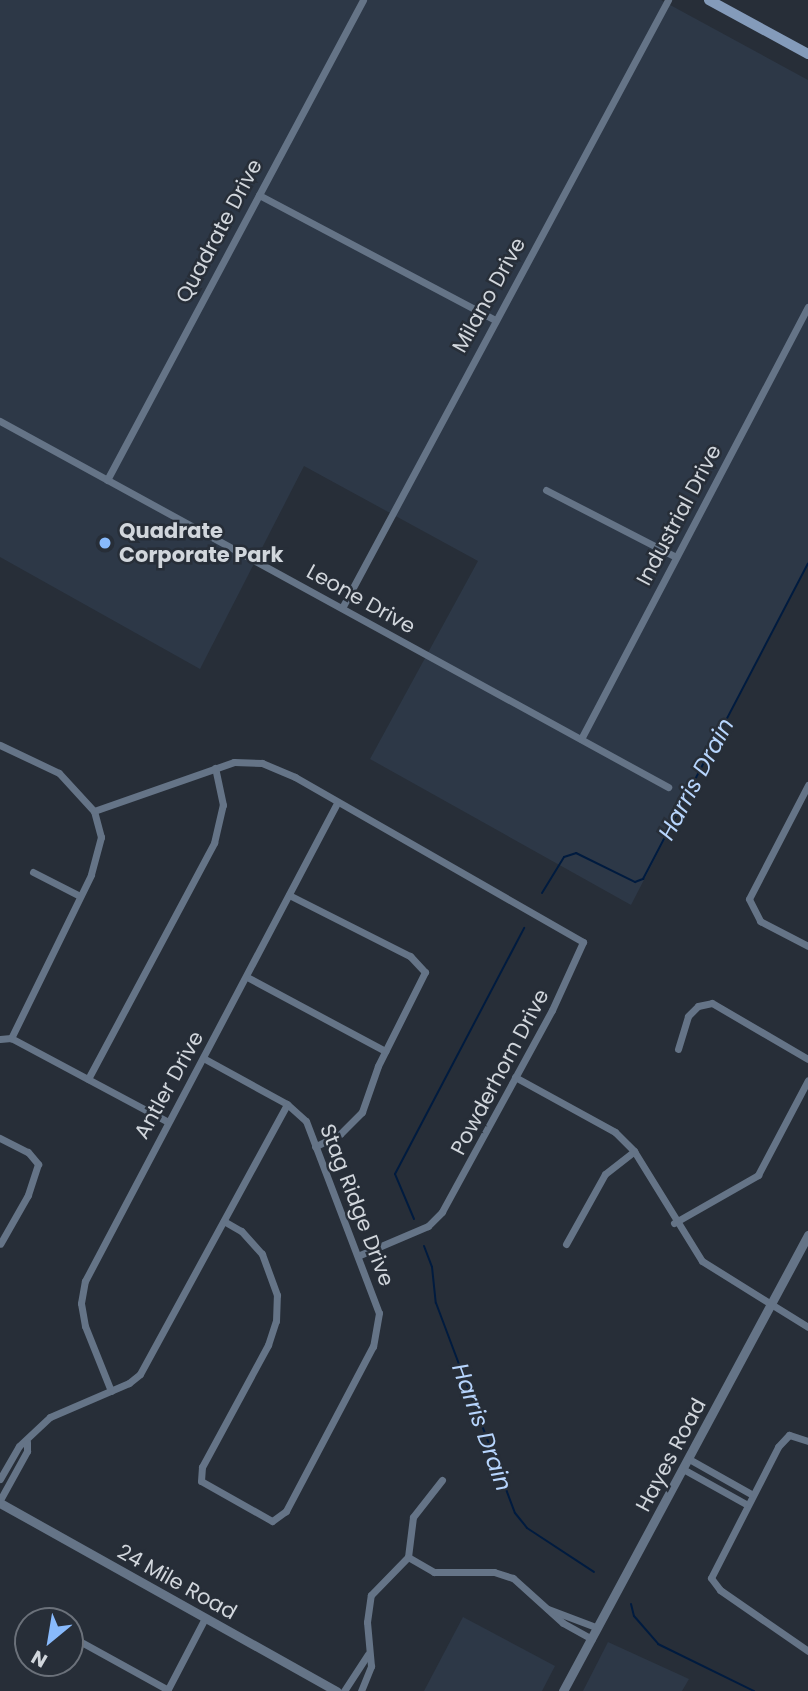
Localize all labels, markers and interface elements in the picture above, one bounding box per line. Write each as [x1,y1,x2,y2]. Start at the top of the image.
street label: Quadrate Drive [170,155,268,307]
street label: Milano Drive [447,233,531,357]
street label: Industrial Drive [631,440,727,590]
place label: Quadrate Corporate Park [119,518,283,568]
marker: Quadrate Corporate Park [97,535,113,551]
street label: Leone Drive [302,559,420,639]
water label: Harris Drain [652,713,740,845]
street label: Powderhorn Drive [446,985,554,1159]
street label: Antler Drive [129,1027,209,1143]
street label: Stag Ridge Drive [314,1120,400,1290]
water label: Harris Drain [446,1359,518,1495]
street label: Hayes Road [631,1394,711,1516]
street label: 24 Mile Road [113,1539,241,1625]
north arrow [14,1607,84,1677]
text: N [26,1644,52,1674]

